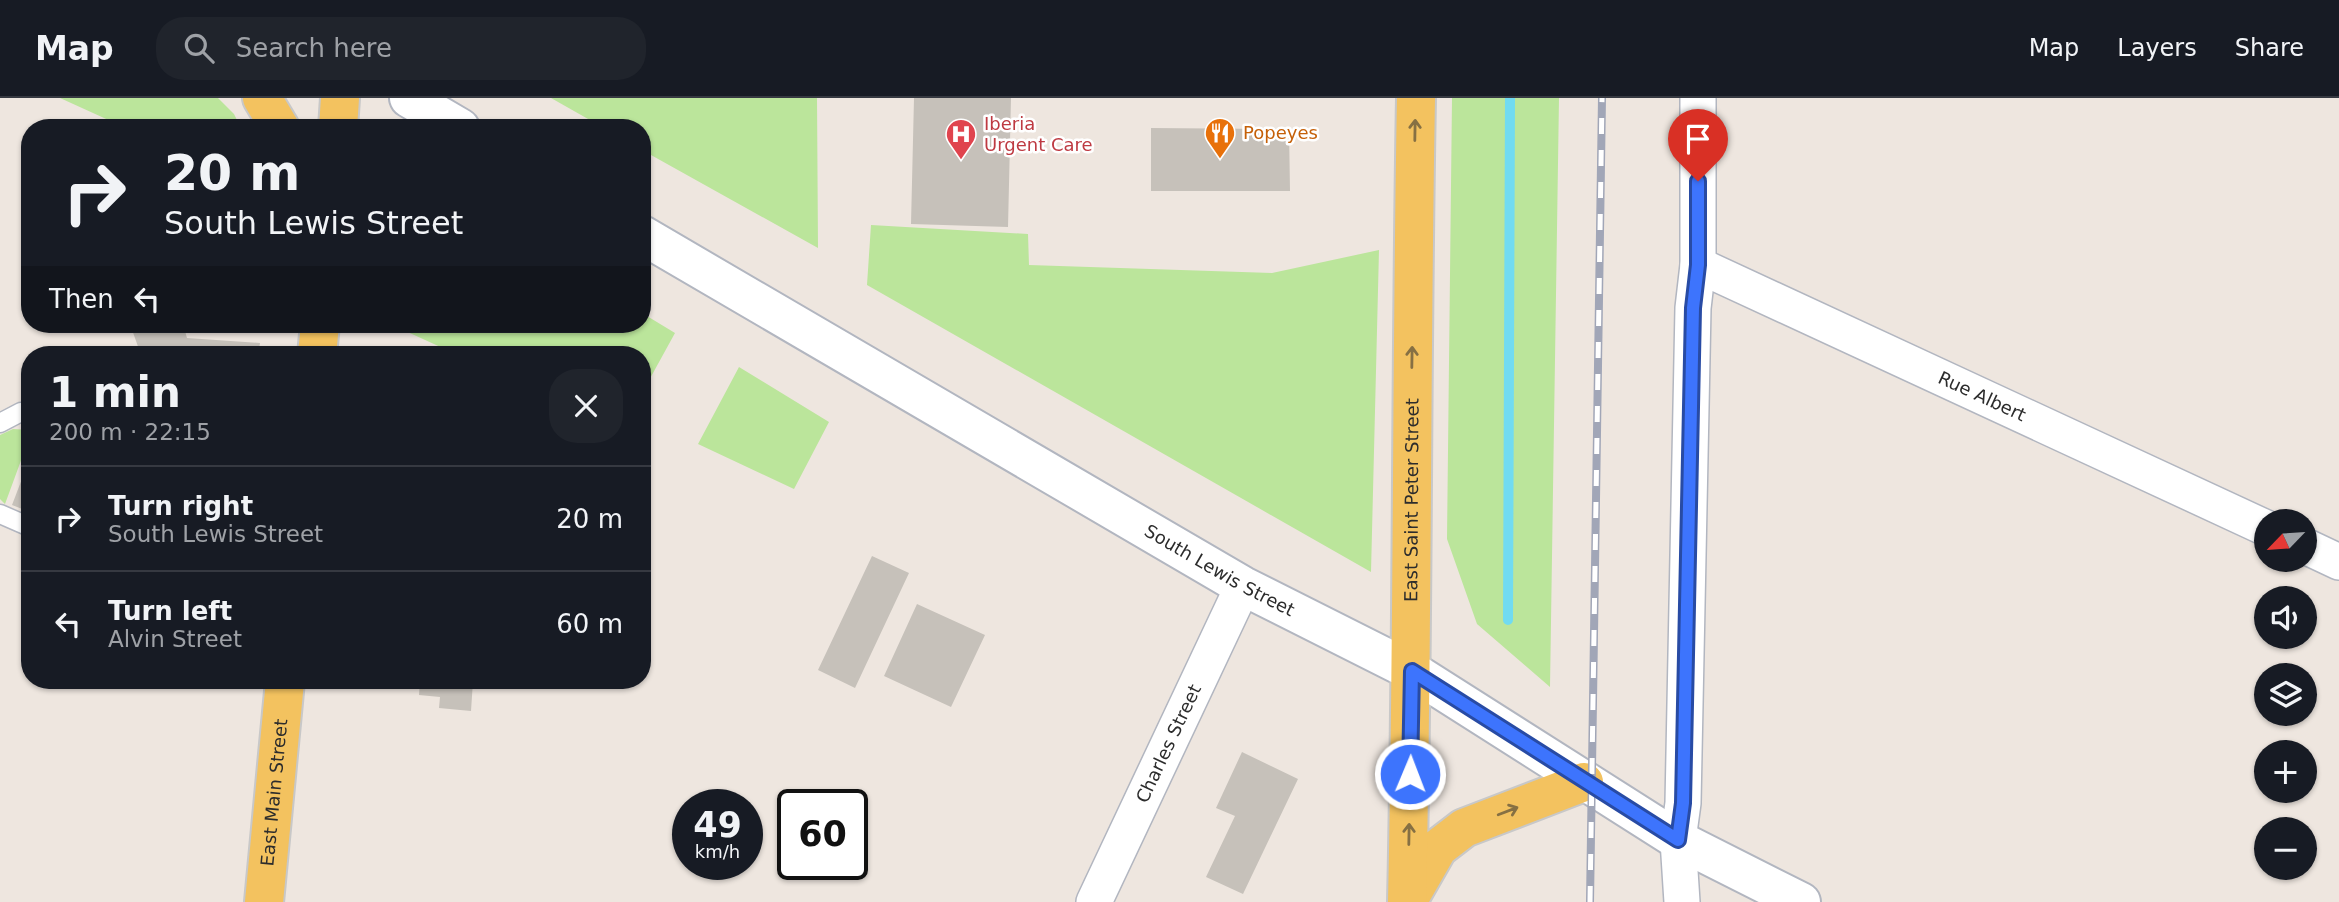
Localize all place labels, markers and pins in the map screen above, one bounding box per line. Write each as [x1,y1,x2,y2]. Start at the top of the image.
pin [1668,109,1728,181]
place label: Iberia Urgent Care [984,113,1093,155]
restaurant icon: Popeyes [1203,116,1237,160]
hospital icon: Iberia Urgent Care [944,117,978,161]
place label: Popeyes [1243,122,1318,143]

